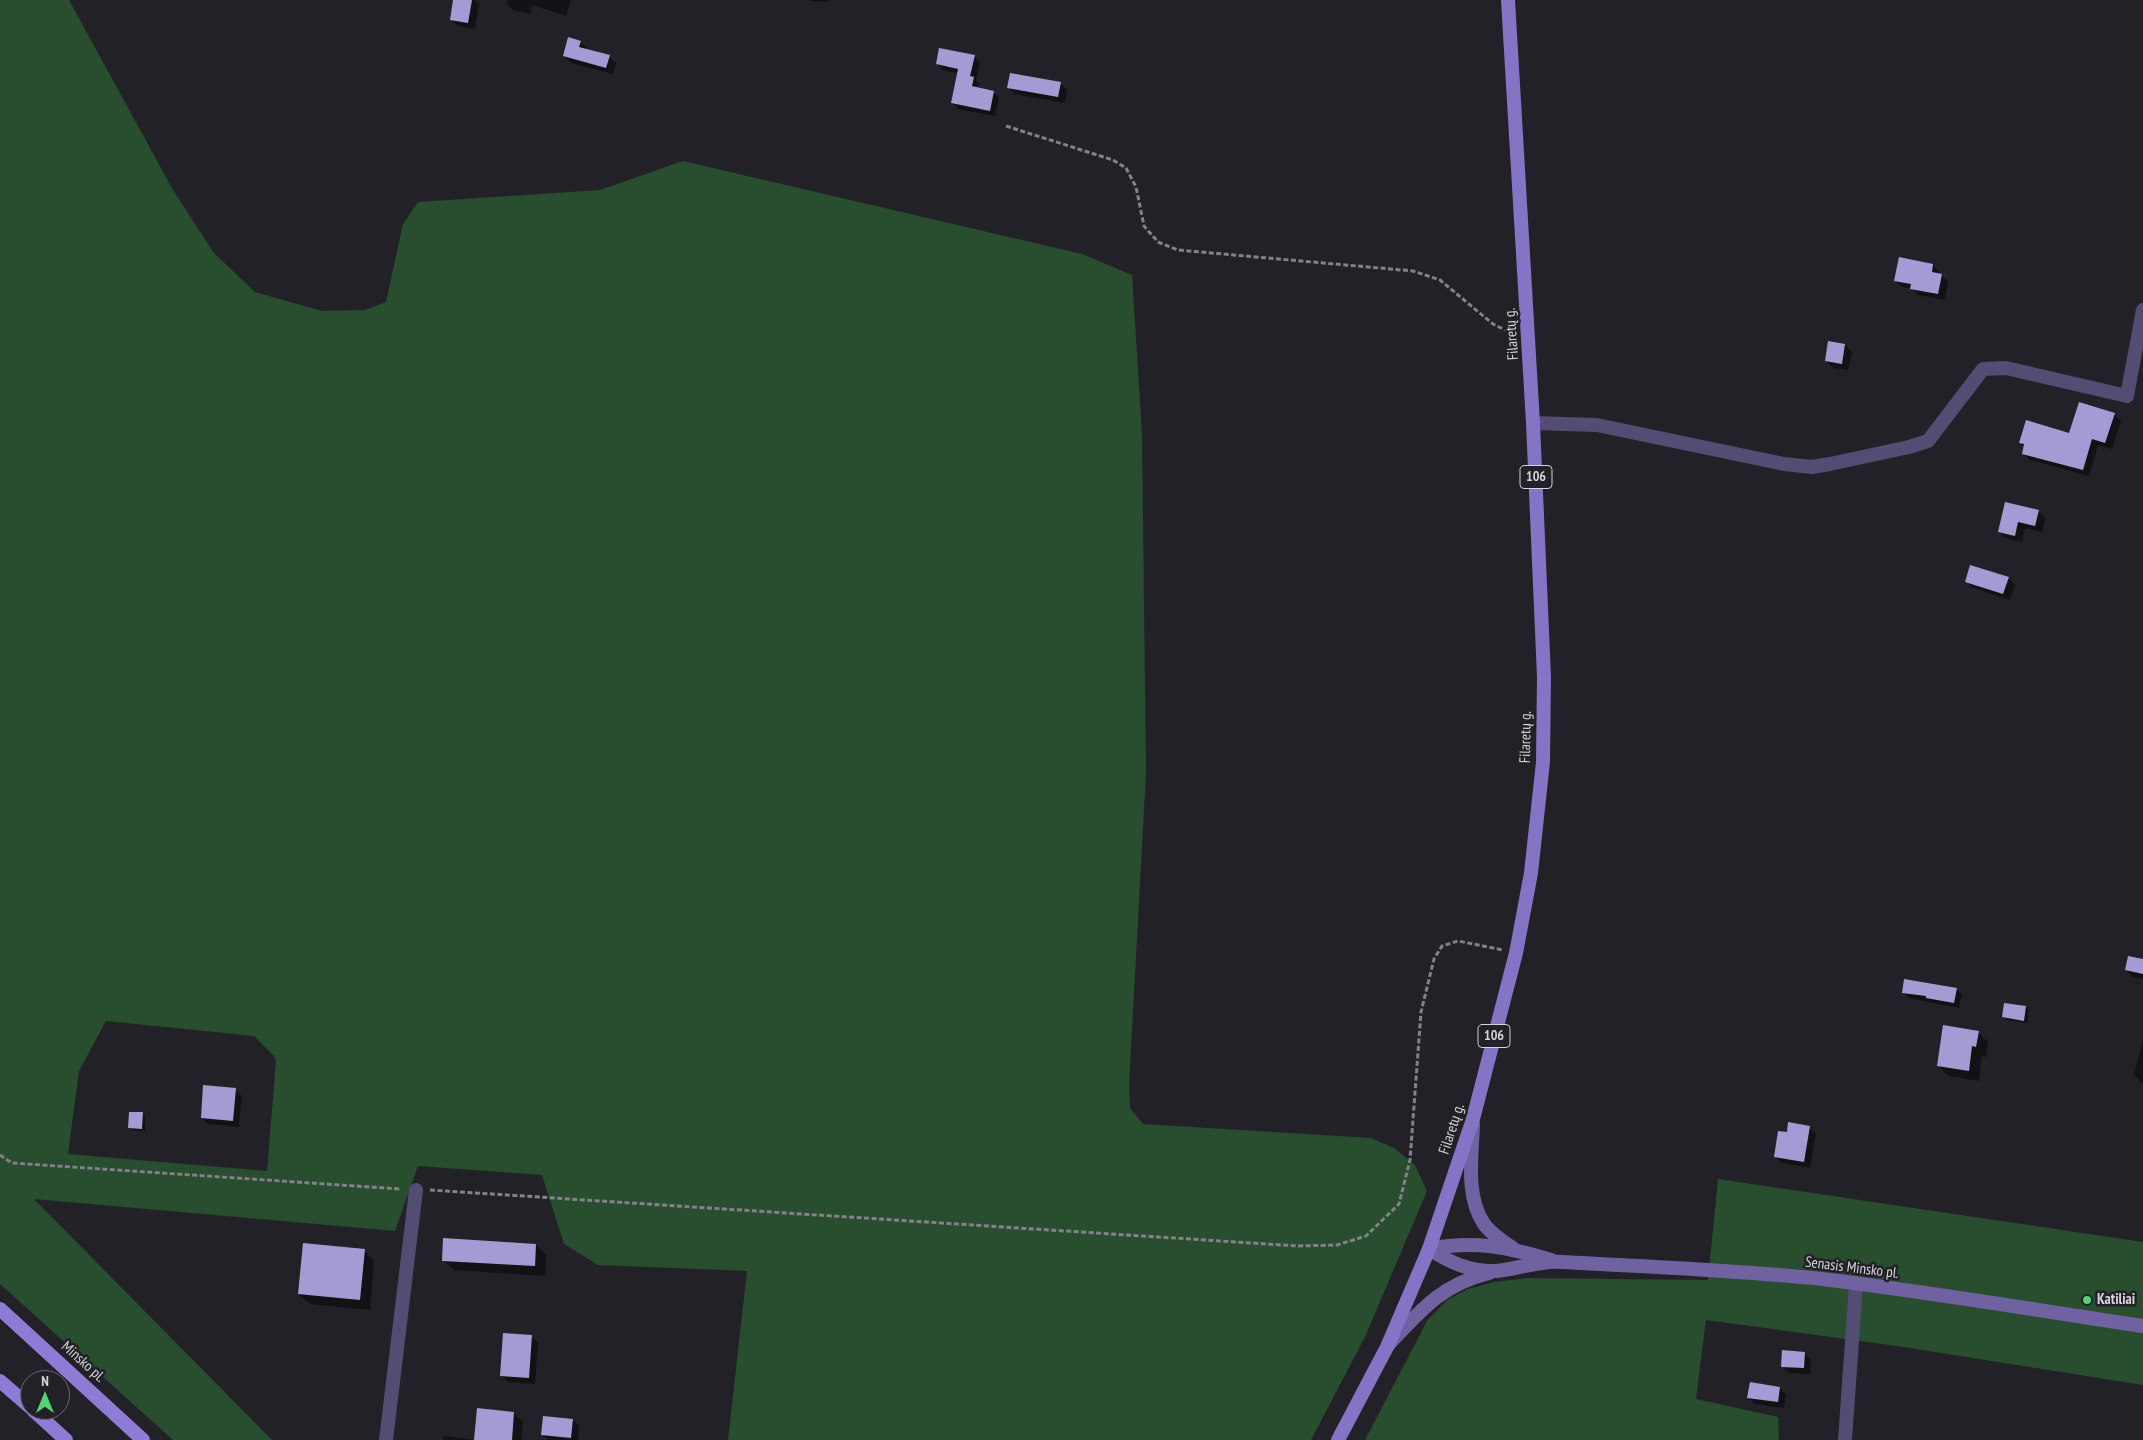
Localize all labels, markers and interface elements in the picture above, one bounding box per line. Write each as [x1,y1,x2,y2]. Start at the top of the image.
street label: Filaretų g. [1501,307,1523,361]
road number: 106 [1520,466,1552,488]
street label: Filaretų g. [1517,711,1535,763]
road number: 106 [1478,1024,1510,1048]
street label: Filaretų g. [1435,1101,1469,1157]
street label: Senasis Minsko pl. [1804,1253,1900,1283]
place label: Katiliai [2097,1291,2135,1309]
marker: Katiliai [2081,1294,2093,1306]
street label: Minsko pl. [57,1338,109,1386]
north arrow [20,1370,70,1420]
text: N [41,1372,49,1390]

